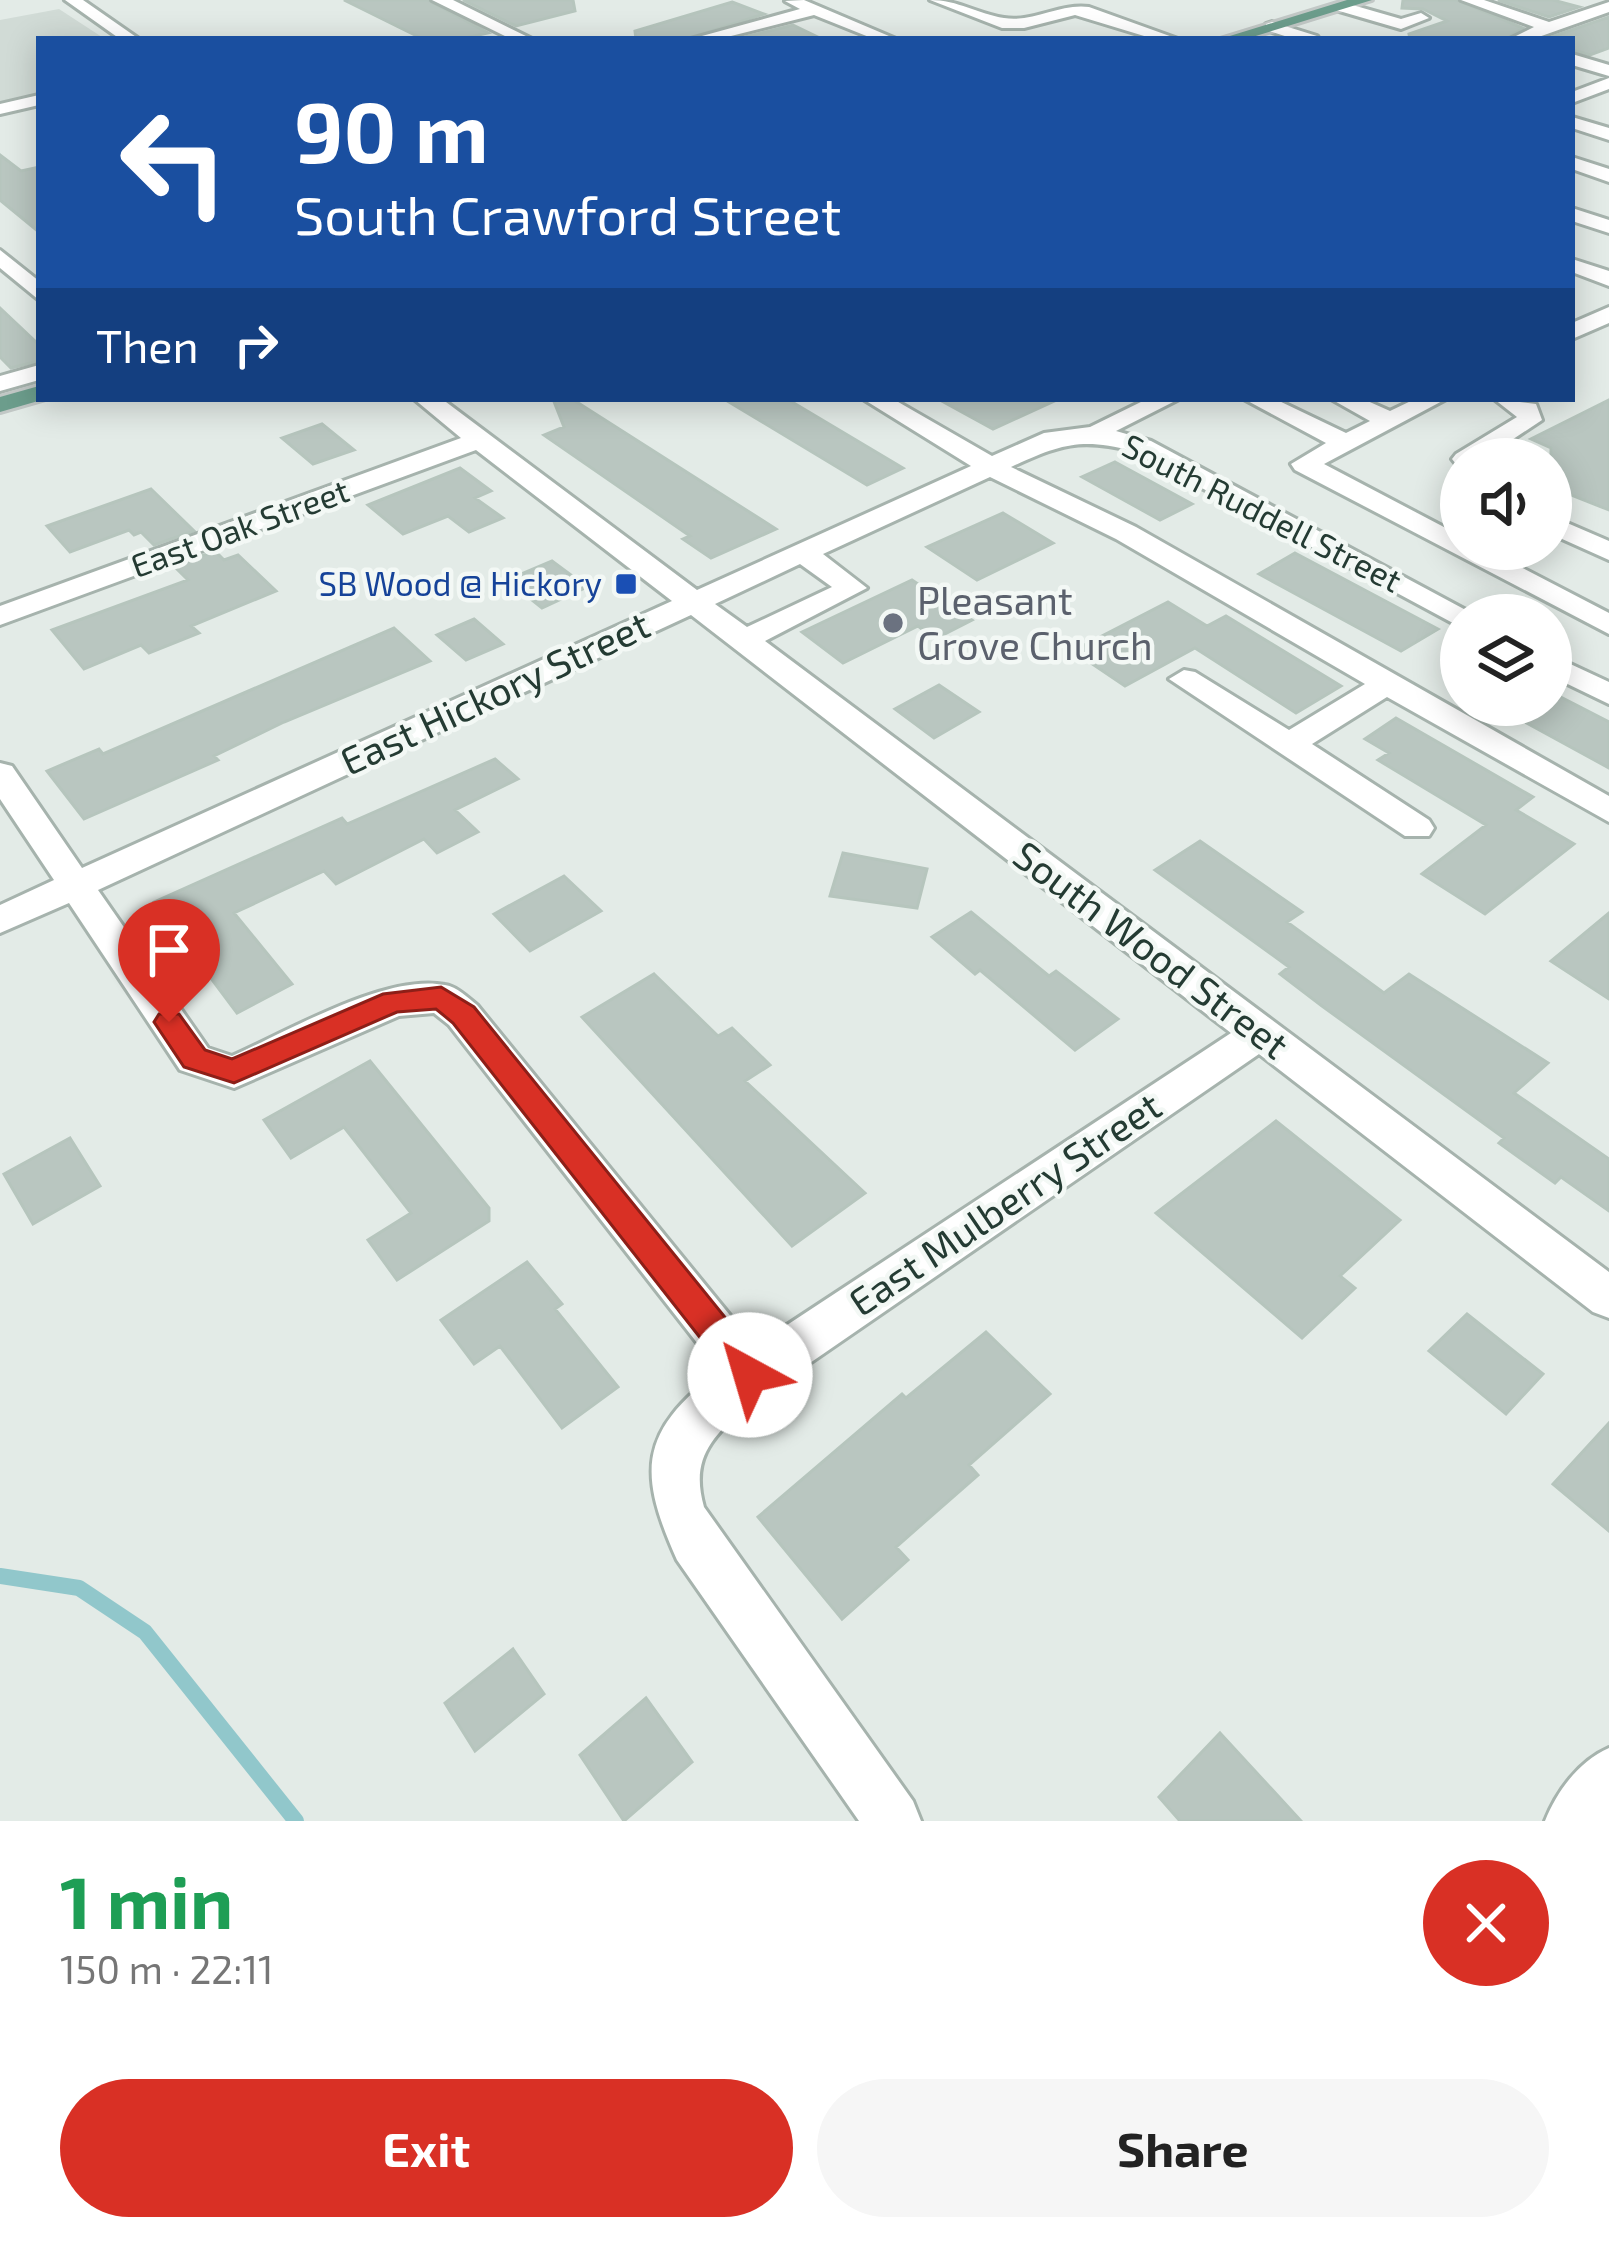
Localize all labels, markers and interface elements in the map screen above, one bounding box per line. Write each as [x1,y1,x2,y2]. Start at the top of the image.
text: 90 m [294,79,489,180]
icon: left [96,84,252,240]
text: South Crawford Street [294,181,841,246]
icon: right [223,312,289,378]
text: Then [96,318,199,372]
street label: South Ruddell Street [1116,424,1409,600]
map controls [1440,438,1572,726]
button: sound [1440,438,1572,570]
street label: East Oak Street [125,469,354,585]
place label: SB Wood @ Hickory [318,563,602,603]
marker: SB Wood @ Hickory [613,571,639,597]
place label: Pleasant Grove Church [917,576,1153,668]
button: layers [1440,594,1572,726]
street label: East Hickory Street [332,599,656,784]
marker: Pleasant Grove Church [880,610,906,636]
street label: South Wood Street [1005,830,1299,1067]
pin [118,899,220,1022]
icon: arrive [136,917,202,983]
street label: East Mulberry Street [839,1081,1169,1325]
position arrow [687,1312,813,1438]
text: 1 min [60,1857,233,1943]
button: close [1423,1860,1549,1986]
text: 150 m · 22:11 [60,1945,274,1992]
button: Exit [60,2079,793,2217]
button: Share [817,2079,1549,2217]

